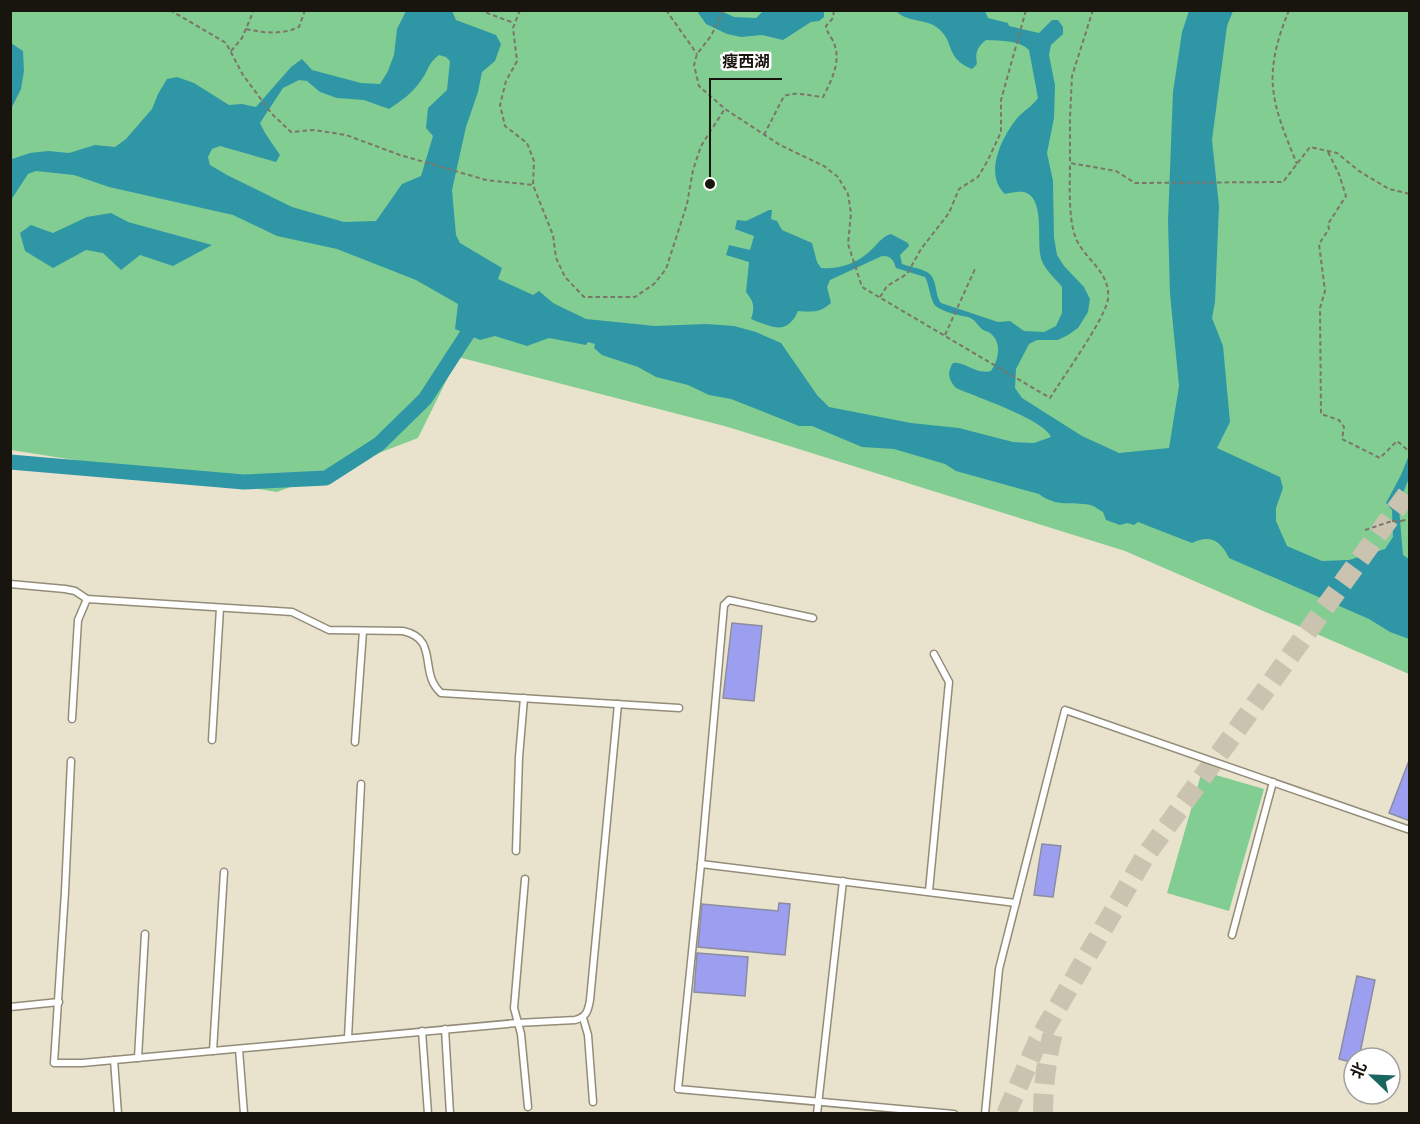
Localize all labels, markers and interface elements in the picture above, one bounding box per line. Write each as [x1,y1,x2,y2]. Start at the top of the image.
callout: 瘦西湖 [710,45,782,79]
text: 瘦西湖 [722,51,770,71]
north arrow [1342,1046,1402,1106]
text: 北 [1346,1059,1371,1081]

